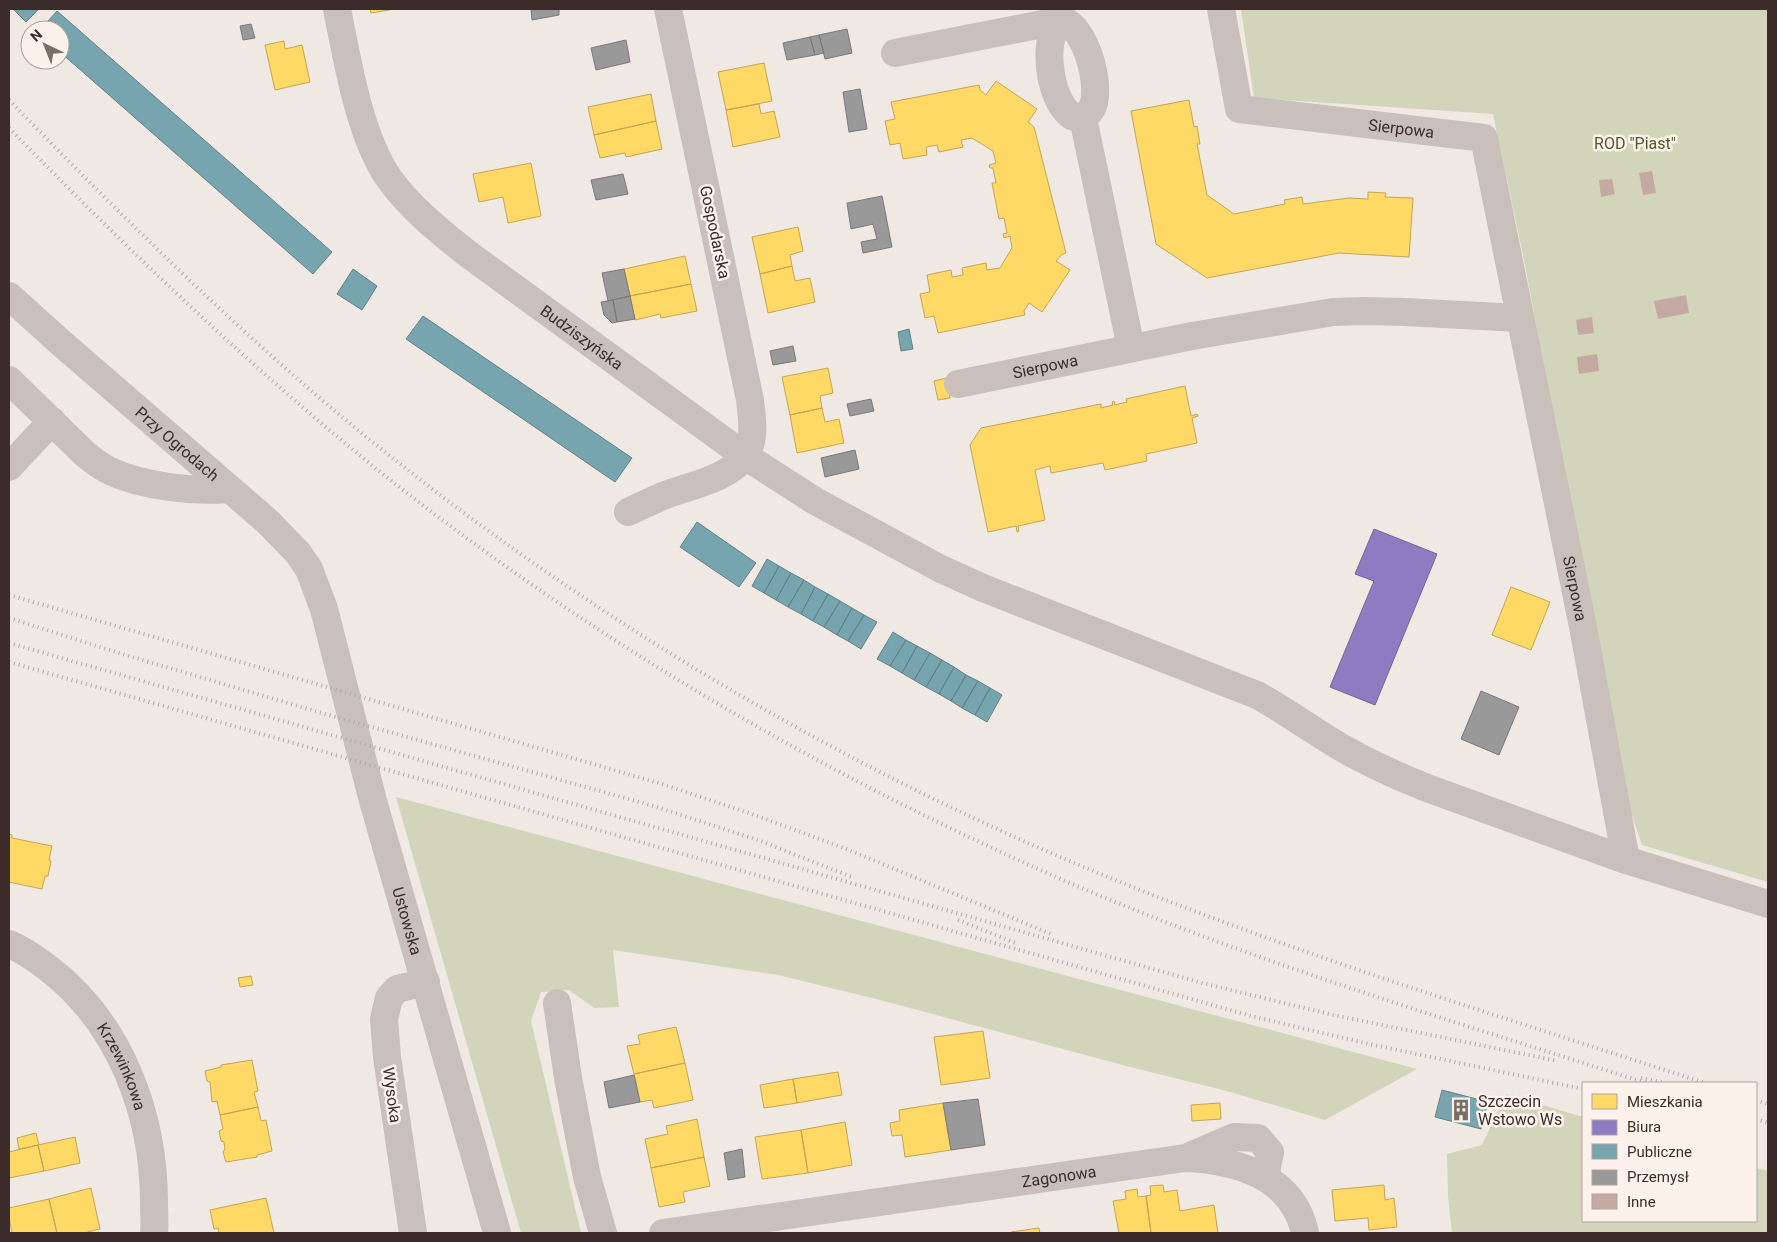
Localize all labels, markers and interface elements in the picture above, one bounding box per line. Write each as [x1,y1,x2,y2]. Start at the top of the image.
north arrow [20,20,70,70]
text: N [27,26,45,45]
street label: Sierpowa [1367,115,1435,142]
park label: ROD "Piast" [1594,134,1676,153]
street label: Gospodarska [696,184,734,280]
street label: Budziszyńska [537,301,627,373]
street label: Sierpowa [1011,350,1079,382]
street label: Przy Ogrodach [132,402,223,485]
street label: Sierpowa [1559,554,1591,623]
street label: Ustowska [389,885,426,957]
street label: Krzewinkowa [93,1019,150,1112]
street label: Wysoka [379,1066,405,1124]
legend [1582,1082,1757,1222]
place label: Szczecin Wstowo Ws [1478,1092,1562,1129]
text: Mieszkania [1627,1093,1703,1111]
building icon: Szczecin Wstowo Ws [1448,1097,1474,1123]
text: Biura [1627,1118,1661,1136]
text: Publiczne [1627,1143,1692,1161]
street label: Zagonowa [1020,1161,1097,1191]
text: Przemysł [1627,1168,1689,1186]
text: Inne [1627,1193,1656,1211]

